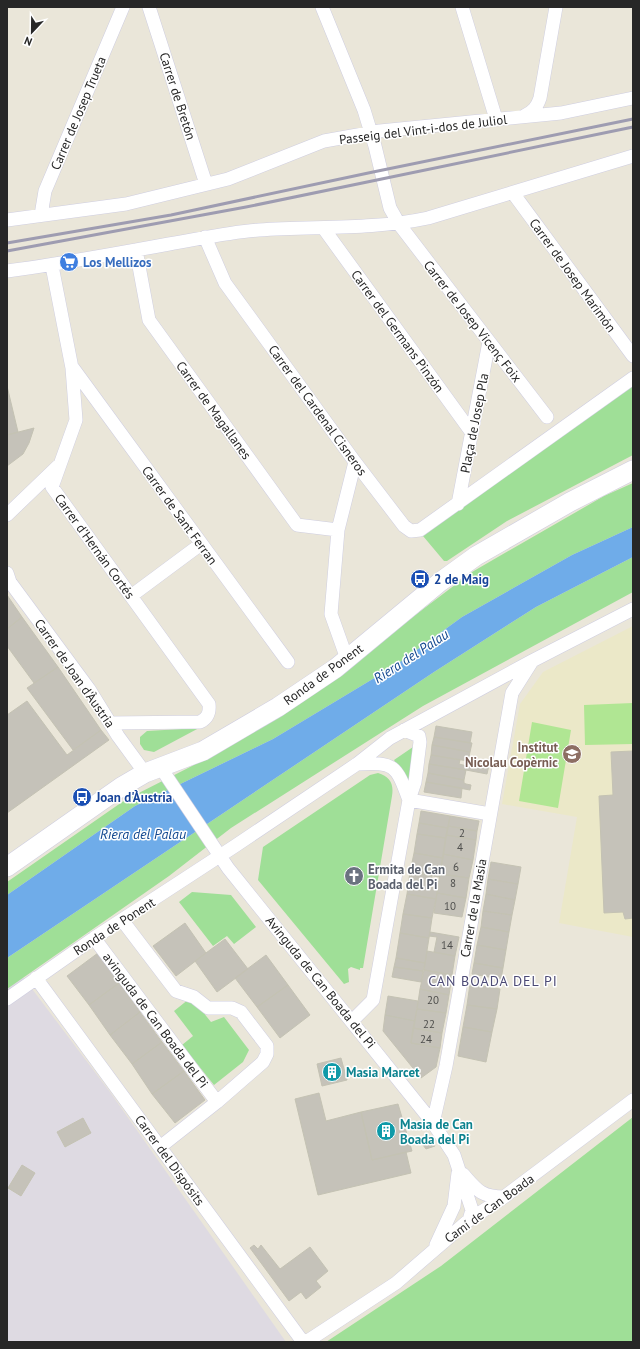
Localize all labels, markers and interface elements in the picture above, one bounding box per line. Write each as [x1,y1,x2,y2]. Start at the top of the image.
north arrow [12,12,52,52]
text: N [22,33,34,49]
street label: Carrer de Bretón [155,50,200,142]
street label: Carrer de Josep Trueta [47,54,110,173]
street label: Passeig del Vint-i-dos de Juliol [338,111,508,148]
street label: Carrer de Josep Marimón [526,215,620,336]
supermarket icon: Los Mellizos [58,251,80,273]
place label: Los Mellizos [83,254,152,271]
street label: Carrer de Josep Vicenç Foix [420,257,526,386]
street label: Carrer del Germans Pinzón [347,267,448,396]
street label: Carrer del Cardenal Cisneros [264,342,371,479]
street label: Carrer de Magallanes [172,358,255,463]
street label: Plaça de Josep Pla [456,372,492,474]
street label: Carrer de Sant Ferran [138,463,221,568]
street label: Carrer d'Hernán Cortés [51,490,138,602]
bus stop icon: 2 de Maig [409,568,431,590]
place label: 2 de Maig [434,571,489,588]
street label: Carrer de Joan d'Àustria [31,616,119,731]
water label: Riera del Palau [370,625,452,687]
street label: Ronda de Ponent [280,640,367,709]
place label: Institut Nicolau Copèrnic [465,739,558,771]
school or university icon: Institut Nicolau Copèrnic [561,743,583,765]
bus stop icon: Joan d'Àustria [71,786,93,808]
place label: Joan d'Àustria [95,789,172,806]
water label: Riera del Palau [100,825,186,843]
house number: 2 [459,826,465,840]
house number: 4 [457,840,463,854]
street label: Carrer de la Masia [456,857,491,959]
house number: 6 [453,860,459,874]
place label: Ermita de Can Boada del Pi [368,861,445,893]
church icon: Ermita de Can Boada del Pi [343,865,365,887]
house number: 8 [450,876,456,890]
street label: Ronda de Ponent [70,893,159,959]
house number: 10 [444,899,456,913]
street label: Avinguda de Can Boada del Pi [262,913,379,1052]
house number: 14 [441,938,453,952]
street label: avinguda de Can Boada del Pi [99,949,212,1091]
district label: CAN BOADA DEL PI [428,972,558,990]
house number: 20 [427,993,439,1007]
house number: 22 [423,1017,435,1031]
house number: 24 [420,1032,432,1046]
building icon: Masia Marcet [321,1061,343,1083]
place label: Masia Marcet [346,1064,420,1081]
street label: Carrer del Dispósits [131,1112,208,1209]
place label: Masia de Can Boada del Pi [400,1116,473,1148]
building icon: Masia de Can Boada del Pi [375,1120,397,1142]
street label: Camí de Can Boada [441,1170,538,1247]

